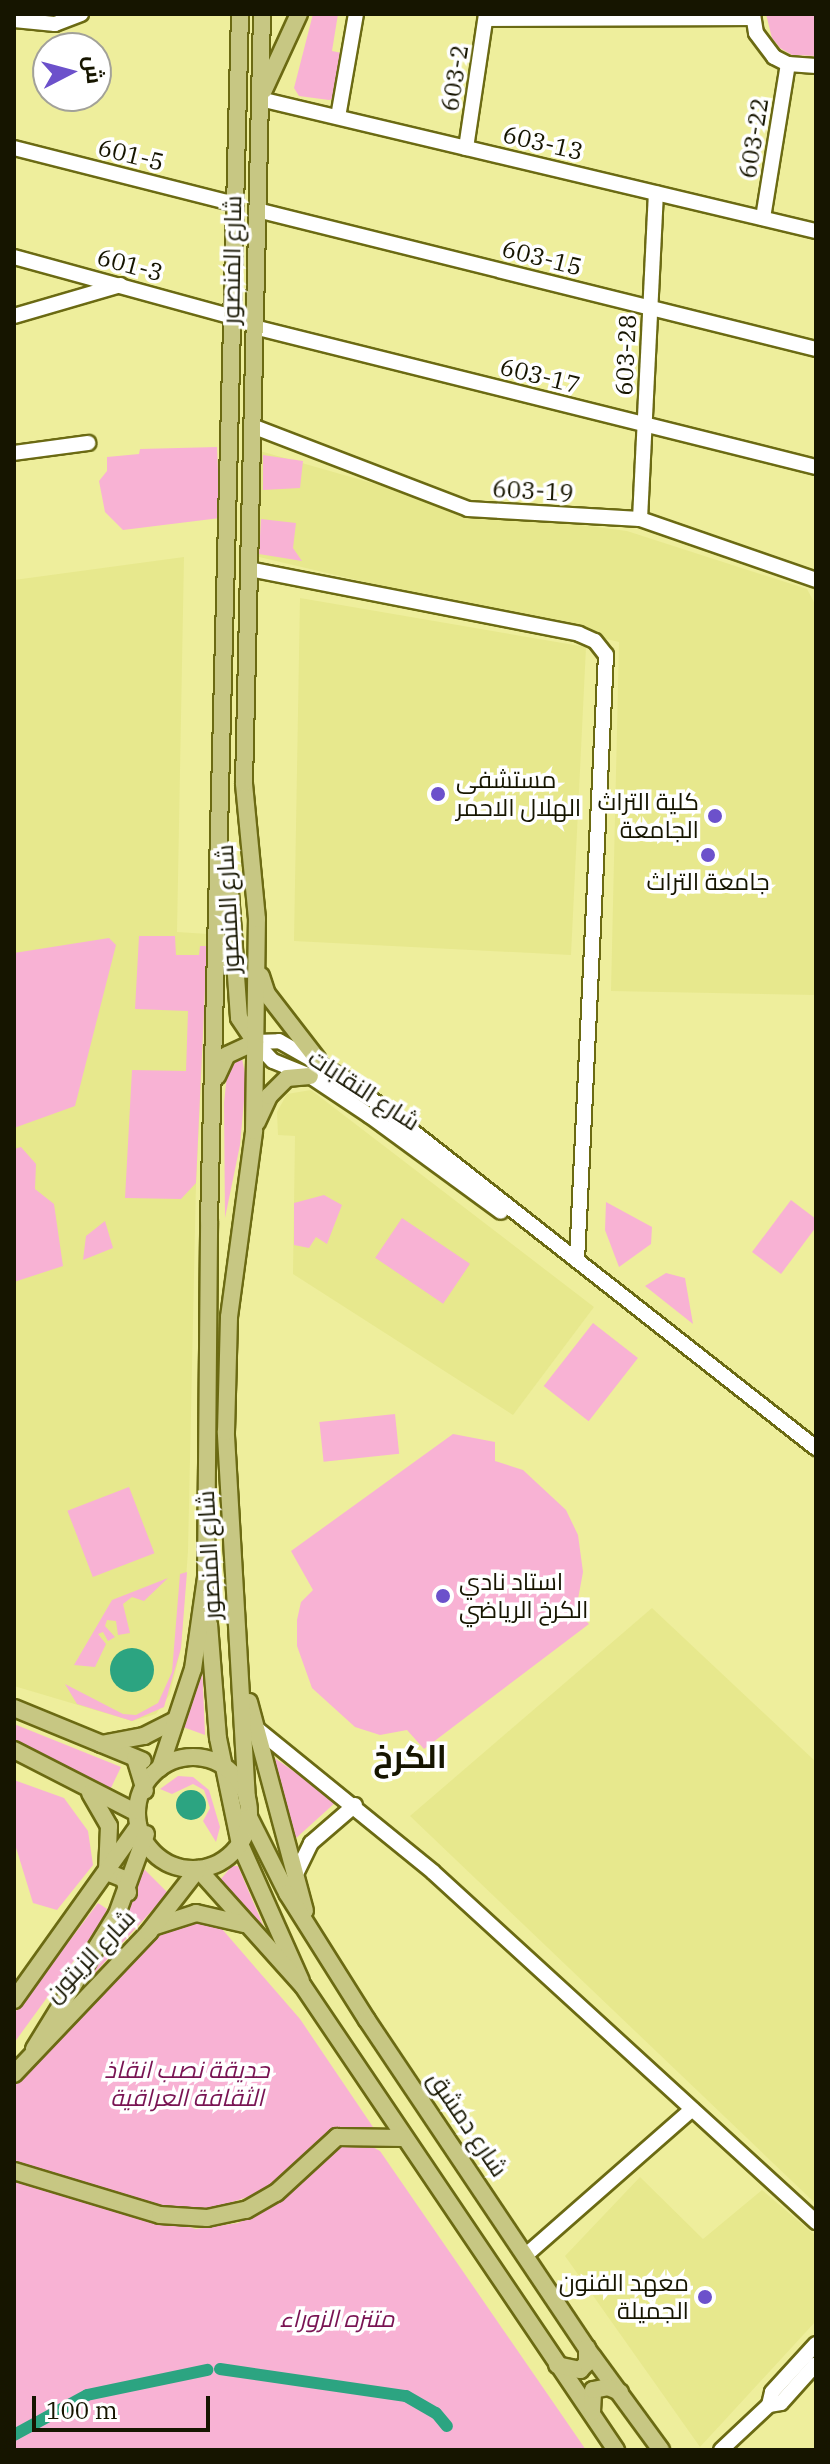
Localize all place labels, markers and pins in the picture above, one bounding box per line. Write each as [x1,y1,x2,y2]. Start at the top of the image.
place label: مستشفى الهلال الاحمر [456,766,581,822]
marker: مستشفى الهلال الاحمر [427,783,449,805]
place label: كلية التراث الجامعة [597,788,699,844]
marker: كلية التراث الجامعة [706,807,724,825]
marker: جامعة التراث [699,846,717,864]
place label: جامعة التراث [646,868,770,896]
place label: استاد نادي الكرخ الرياضي [459,1568,588,1624]
marker: استاد نادي الكرخ الرياضي [434,1587,452,1605]
place label: معهد الفنون الجميلة [559,2269,689,2325]
marker: معهد الفنون الجميلة [696,2288,714,2306]

